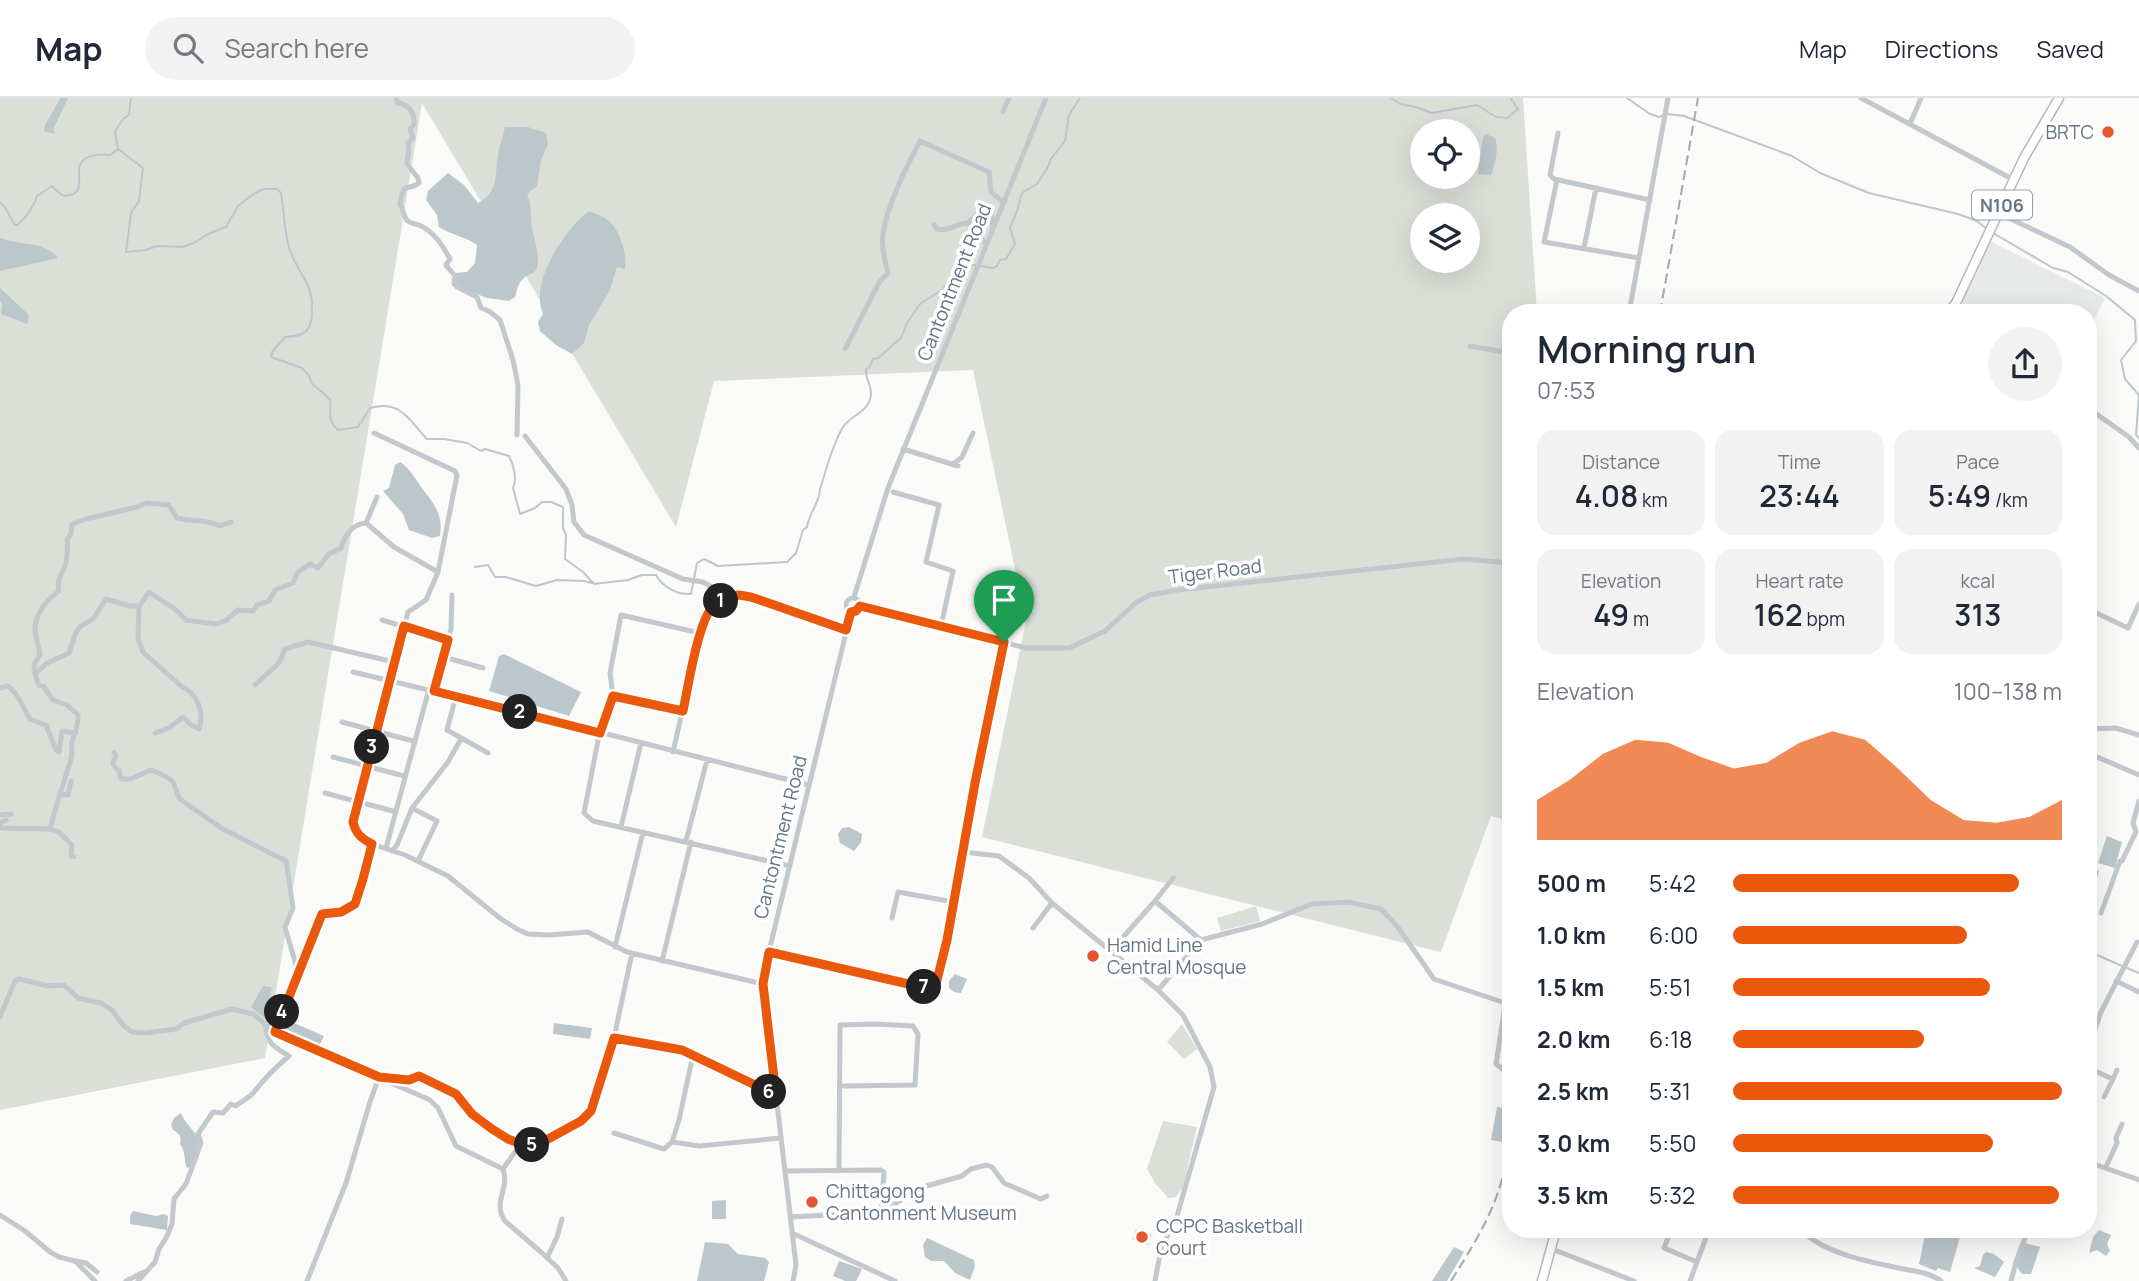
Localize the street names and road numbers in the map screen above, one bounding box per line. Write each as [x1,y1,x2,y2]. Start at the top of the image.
road number: N106 [1972,190,2032,220]
street label: Cantontment Road [911,200,997,364]
street label: Tiger Road [1167,552,1263,590]
street label: Cantontment Road [747,753,813,921]

